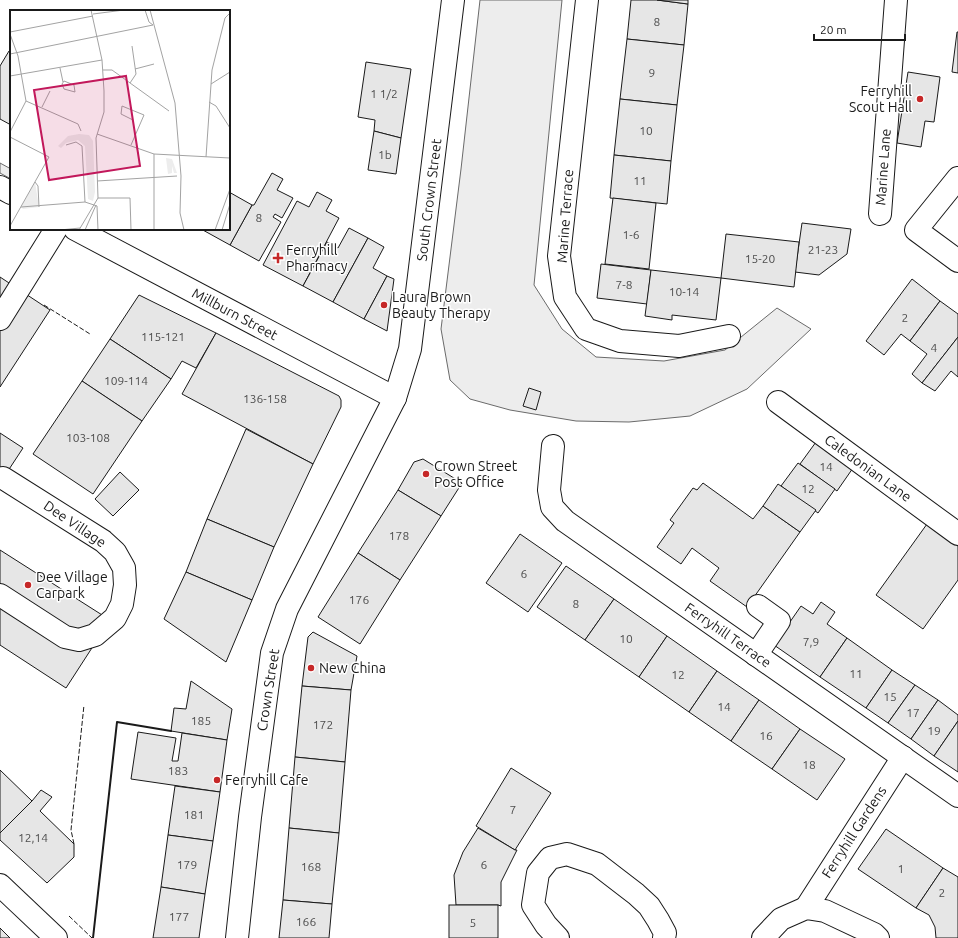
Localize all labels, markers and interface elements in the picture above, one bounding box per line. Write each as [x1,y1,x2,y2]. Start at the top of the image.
inset map [10,10,230,230]
house number: 8 [654,15,661,28]
scale bar [814,16,905,42]
text: 20 m [820,23,847,36]
house number: 9 [649,66,655,79]
place label: Ferryhill Scout Hall [849,83,912,115]
house number: 1 1/2 [370,87,398,100]
marker: Ferryhill Scout Hall [915,94,925,104]
house number: 10 [639,124,653,137]
street label: Marine Lane [872,128,894,206]
street label: South Crown Street [414,137,445,262]
house number: 1b [378,148,392,161]
street label: Marine Terrace [554,169,576,263]
house number: 11 [633,174,647,187]
house number: 8 [256,211,263,224]
house number: 1-6 [622,228,640,241]
place label: Ferryhill Pharmacy [286,242,348,274]
house number: 21-23 [808,243,838,256]
house number: 15-20 [745,252,775,265]
marker: Ferryhill Pharmacy [273,253,283,263]
house number: 7-8 [615,278,633,291]
street label: Millburn Street [189,285,281,344]
house number: 10-14 [669,285,699,298]
place label: Laura Brown Beauty Therapy [392,289,490,321]
marker: Laura Brown Beauty Therapy [379,300,389,310]
house number: 2 [902,311,908,324]
house number: 115-121 [141,330,185,343]
house number: 4 [931,341,938,354]
house number: 109-114 [104,374,148,387]
house number: 136-158 [243,392,287,405]
house number: 103-108 [66,431,110,444]
street label: Caledonian Lane [821,431,915,505]
place label: Crown Street Post Office [434,458,518,490]
house number: 14 [819,460,833,473]
marker: Crown Street Post Office [421,469,431,479]
house number: 12 [801,482,815,495]
street label: Dee Village [41,497,109,551]
house number: 178 [389,529,409,542]
house number: 6 [521,567,528,580]
place label: Dee Village Carpark [36,569,108,601]
marker: Dee Village Carpark [23,580,33,590]
house number: 176 [349,593,369,606]
house number: 8 [573,597,580,610]
street label: Ferryhill Terrace [682,599,774,671]
house number: 10 [619,632,633,645]
house number: 7,9 [803,635,819,648]
street label: Crown Street [254,647,282,732]
place label: New China [319,660,386,676]
marker: New China [306,663,316,673]
house number: 11 [849,667,863,680]
house number: 12 [671,668,685,681]
house number: 15 [883,690,897,703]
house number: 14 [717,700,731,713]
house number: 17 [906,706,920,719]
house number: 185 [191,714,211,727]
house number: 172 [313,718,333,731]
house number: 19 [927,724,941,737]
house number: 16 [759,729,773,742]
house number: 18 [802,758,816,771]
house number: 183 [168,764,188,777]
place label: Ferryhill Cafe [225,772,309,788]
marker: Ferryhill Cafe [212,775,222,785]
street label: Ferryhill Gardens [818,783,890,881]
house number: 7 [510,803,516,816]
house number: 181 [184,808,204,821]
house number: 12,14 [18,831,48,844]
house number: 179 [177,858,197,871]
house number: 6 [481,858,488,871]
house number: 168 [301,860,321,873]
house number: 1 [898,862,904,875]
house number: 2 [939,886,945,899]
house number: 177 [169,910,189,923]
house number: 166 [296,915,316,928]
house number: 5 [470,916,476,929]

